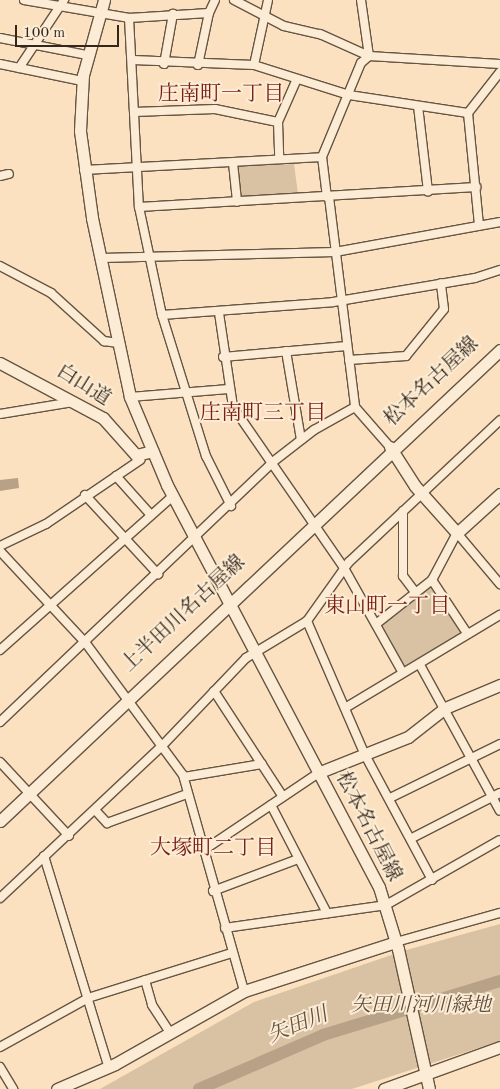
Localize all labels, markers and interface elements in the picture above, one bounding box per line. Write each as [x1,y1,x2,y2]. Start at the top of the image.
scale bar [18,15,121,47]
text: 100 m [23,26,65,41]
district label: 庄南町一丁目 [158,82,284,108]
street label: 松本名古屋線 [380,332,484,432]
street label: 白山道 [51,360,115,412]
district label: 庄南町三丁目 [200,401,326,427]
street label: 上半田川名古屋線 [117,551,251,677]
district label: 東山町一丁目 [324,594,450,620]
street label: 松本名古屋線 [330,768,406,886]
district label: 大塚町二丁目 [150,836,276,862]
park label: 矢田川河川緑地 [351,994,491,1018]
water label: 矢田川 [264,1003,332,1049]

